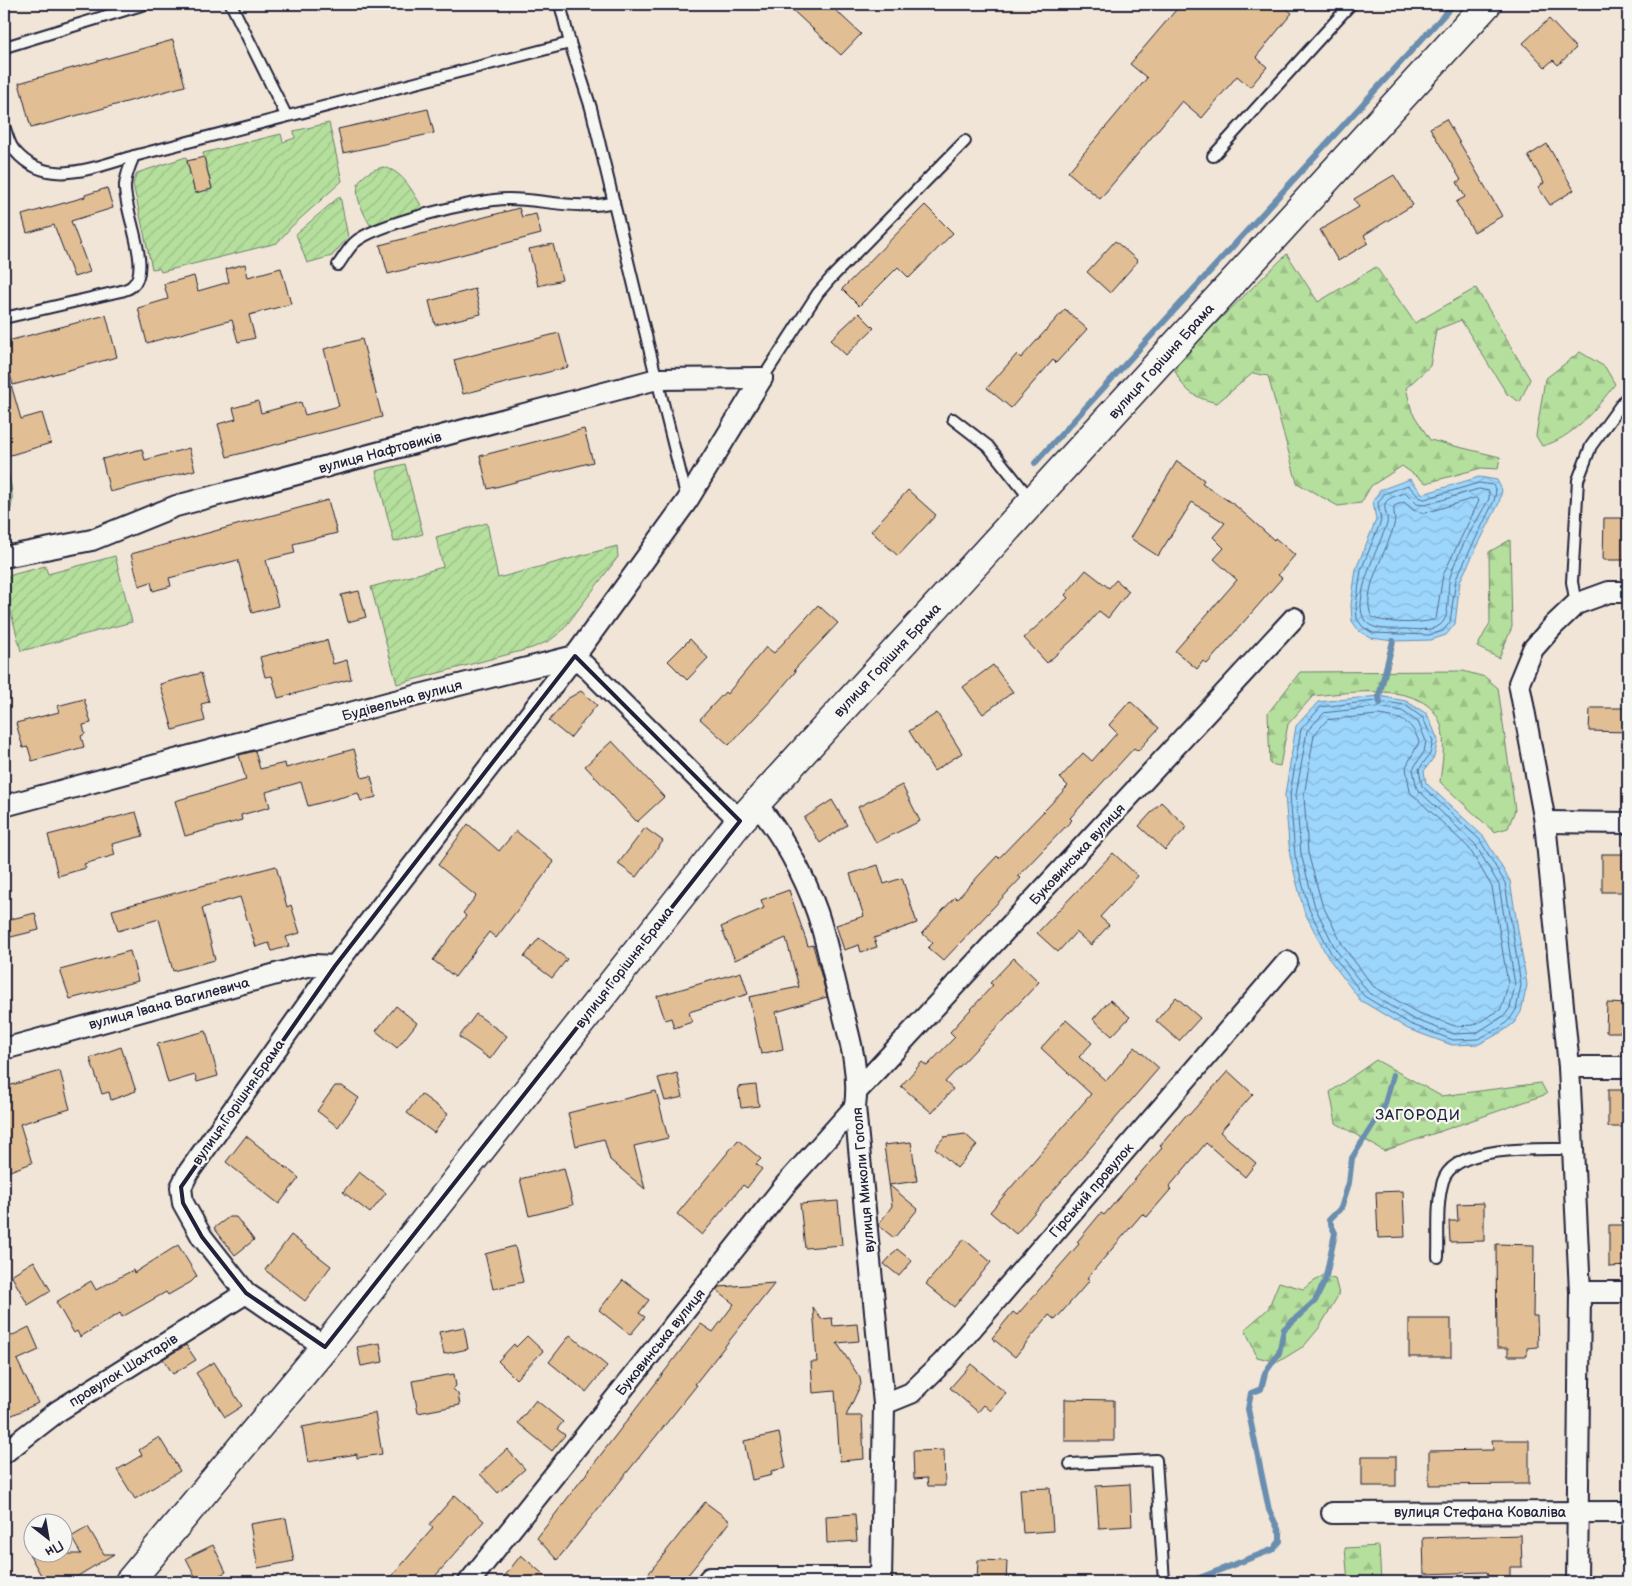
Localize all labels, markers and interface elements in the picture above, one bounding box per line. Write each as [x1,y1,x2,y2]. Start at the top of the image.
street label: вулиця Горішня Брама [1105,300,1218,423]
street label: вулиця Нафтовиків [317,428,444,477]
street label: вулиця Горішня Брама [830,599,945,721]
street label: Будівельна вулиця [340,676,464,725]
street label: Буковинська вулиця [1026,800,1129,909]
street label: вулиця Горішня Брама [572,903,678,1031]
street label: вулиця Івана Вагилевича [87,974,252,1033]
street label: вулиця Горішня Брама [189,1036,289,1168]
street label: вулиця Миколи Гоголя [849,1106,878,1253]
district label: ЗАГОРОДИ [1375,1106,1461,1125]
street label: Гірський провулок [1046,1139,1137,1241]
street label: Буковинська вулиця [612,1285,709,1399]
street label: провулок Шахтарів [66,1330,181,1411]
street label: вулиця Стефана Коваліва [1394,1504,1567,1521]
north arrow [22,1514,72,1564]
text: Пн [42,1537,67,1561]

